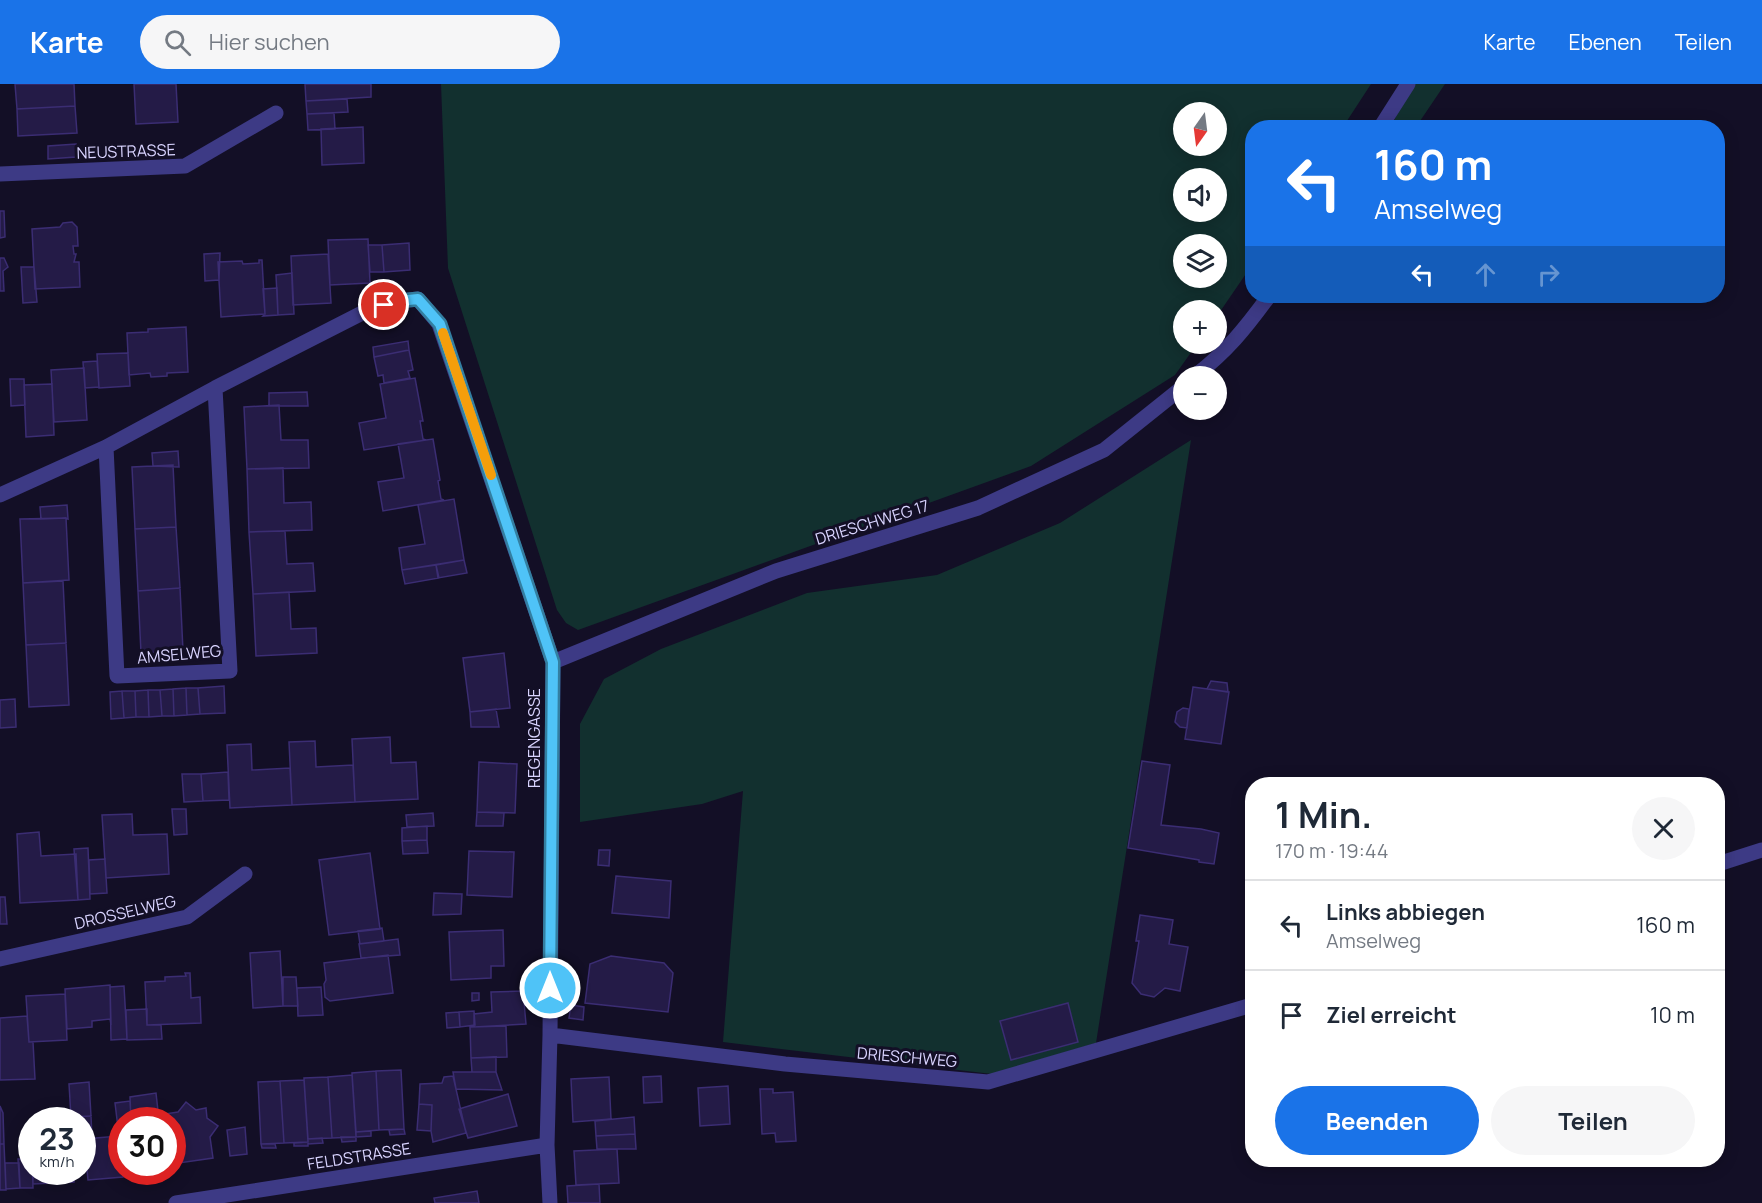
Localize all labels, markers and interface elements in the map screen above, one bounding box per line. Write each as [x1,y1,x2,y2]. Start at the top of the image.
search box [140,15,560,69]
text: Karte [30,23,104,61]
icon: search [161,26,194,59]
text: Hier suchen [209,27,330,57]
text: Karte [1483,28,1535,56]
text: Ebenen [1568,28,1642,56]
text: Teilen [1675,28,1732,56]
north arrow [1173,102,1227,156]
map controls [1173,102,1227,420]
text: 160 m [1374,135,1492,193]
street label: NEUSTRASSE [76,138,176,164]
icon: left [1275,144,1353,222]
button: sound [1173,168,1227,222]
text: Amselweg [1374,190,1502,227]
button: layers [1173,234,1227,288]
icon: left [1406,258,1439,291]
icon: ahead [1469,258,1502,291]
icon: right [1532,258,1565,291]
pin [358,279,409,330]
icon: arrive [367,288,400,321]
button: + [1173,300,1227,354]
button: − [1173,366,1227,420]
street label: DRIESCHWEG 17 [812,494,932,550]
street label: AMSELWEG [136,639,222,669]
street label: REGENGASSE [523,688,545,788]
text: 1 Min. [1275,790,1372,839]
button: close [1632,797,1695,860]
text: 170 m · 19:44 [1275,837,1389,864]
street label: DROSSELWEG [72,890,178,934]
text: Links abbiegen [1326,897,1485,927]
icon: left [1275,909,1308,942]
text: 160 m [1636,910,1695,940]
text: Amselweg [1326,927,1421,954]
position arrow [518,956,582,1020]
icon: arrive [1275,999,1308,1032]
text: Ziel erreicht [1326,1000,1457,1030]
text: 10 m [1650,1000,1695,1030]
street label: DRIESCHWEG [856,1042,958,1072]
button: Beenden [1275,1086,1479,1155]
button: Teilen [1491,1086,1695,1155]
speed limit sign: 30 [108,1107,186,1185]
text: 23 [39,1118,75,1159]
street label: FELDSTRASSE [306,1137,412,1175]
text: km/h [40,1151,74,1172]

